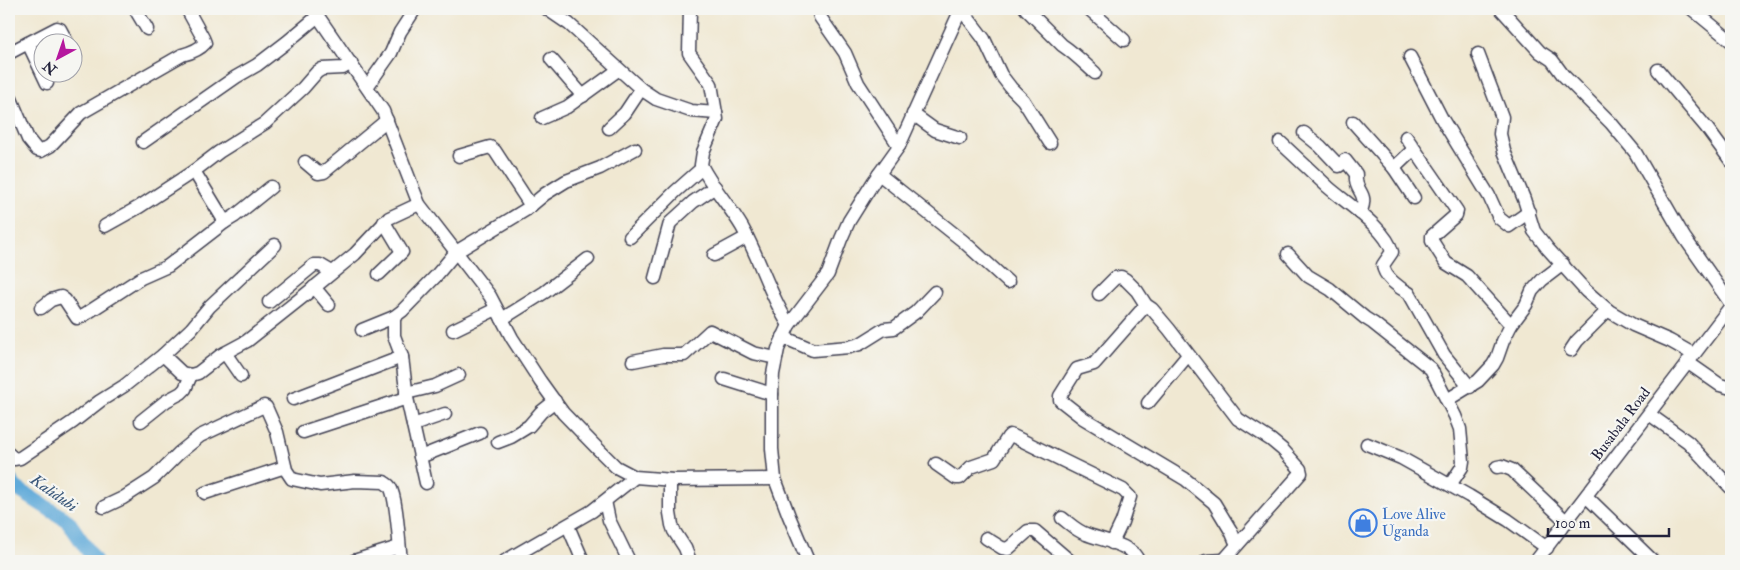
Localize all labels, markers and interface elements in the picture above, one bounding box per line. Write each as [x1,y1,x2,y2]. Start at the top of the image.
north arrow [32,32,82,82]
text: N [39,57,61,79]
street label: Busabala Road [1587,383,1655,464]
water label: Kalidubi [26,469,82,517]
place label: Love Alive Uganda [1382,505,1446,541]
scale bar [1548,505,1669,537]
shop icon: Love Alive Uganda [1348,508,1378,538]
text: 100 m [1555,514,1591,533]

